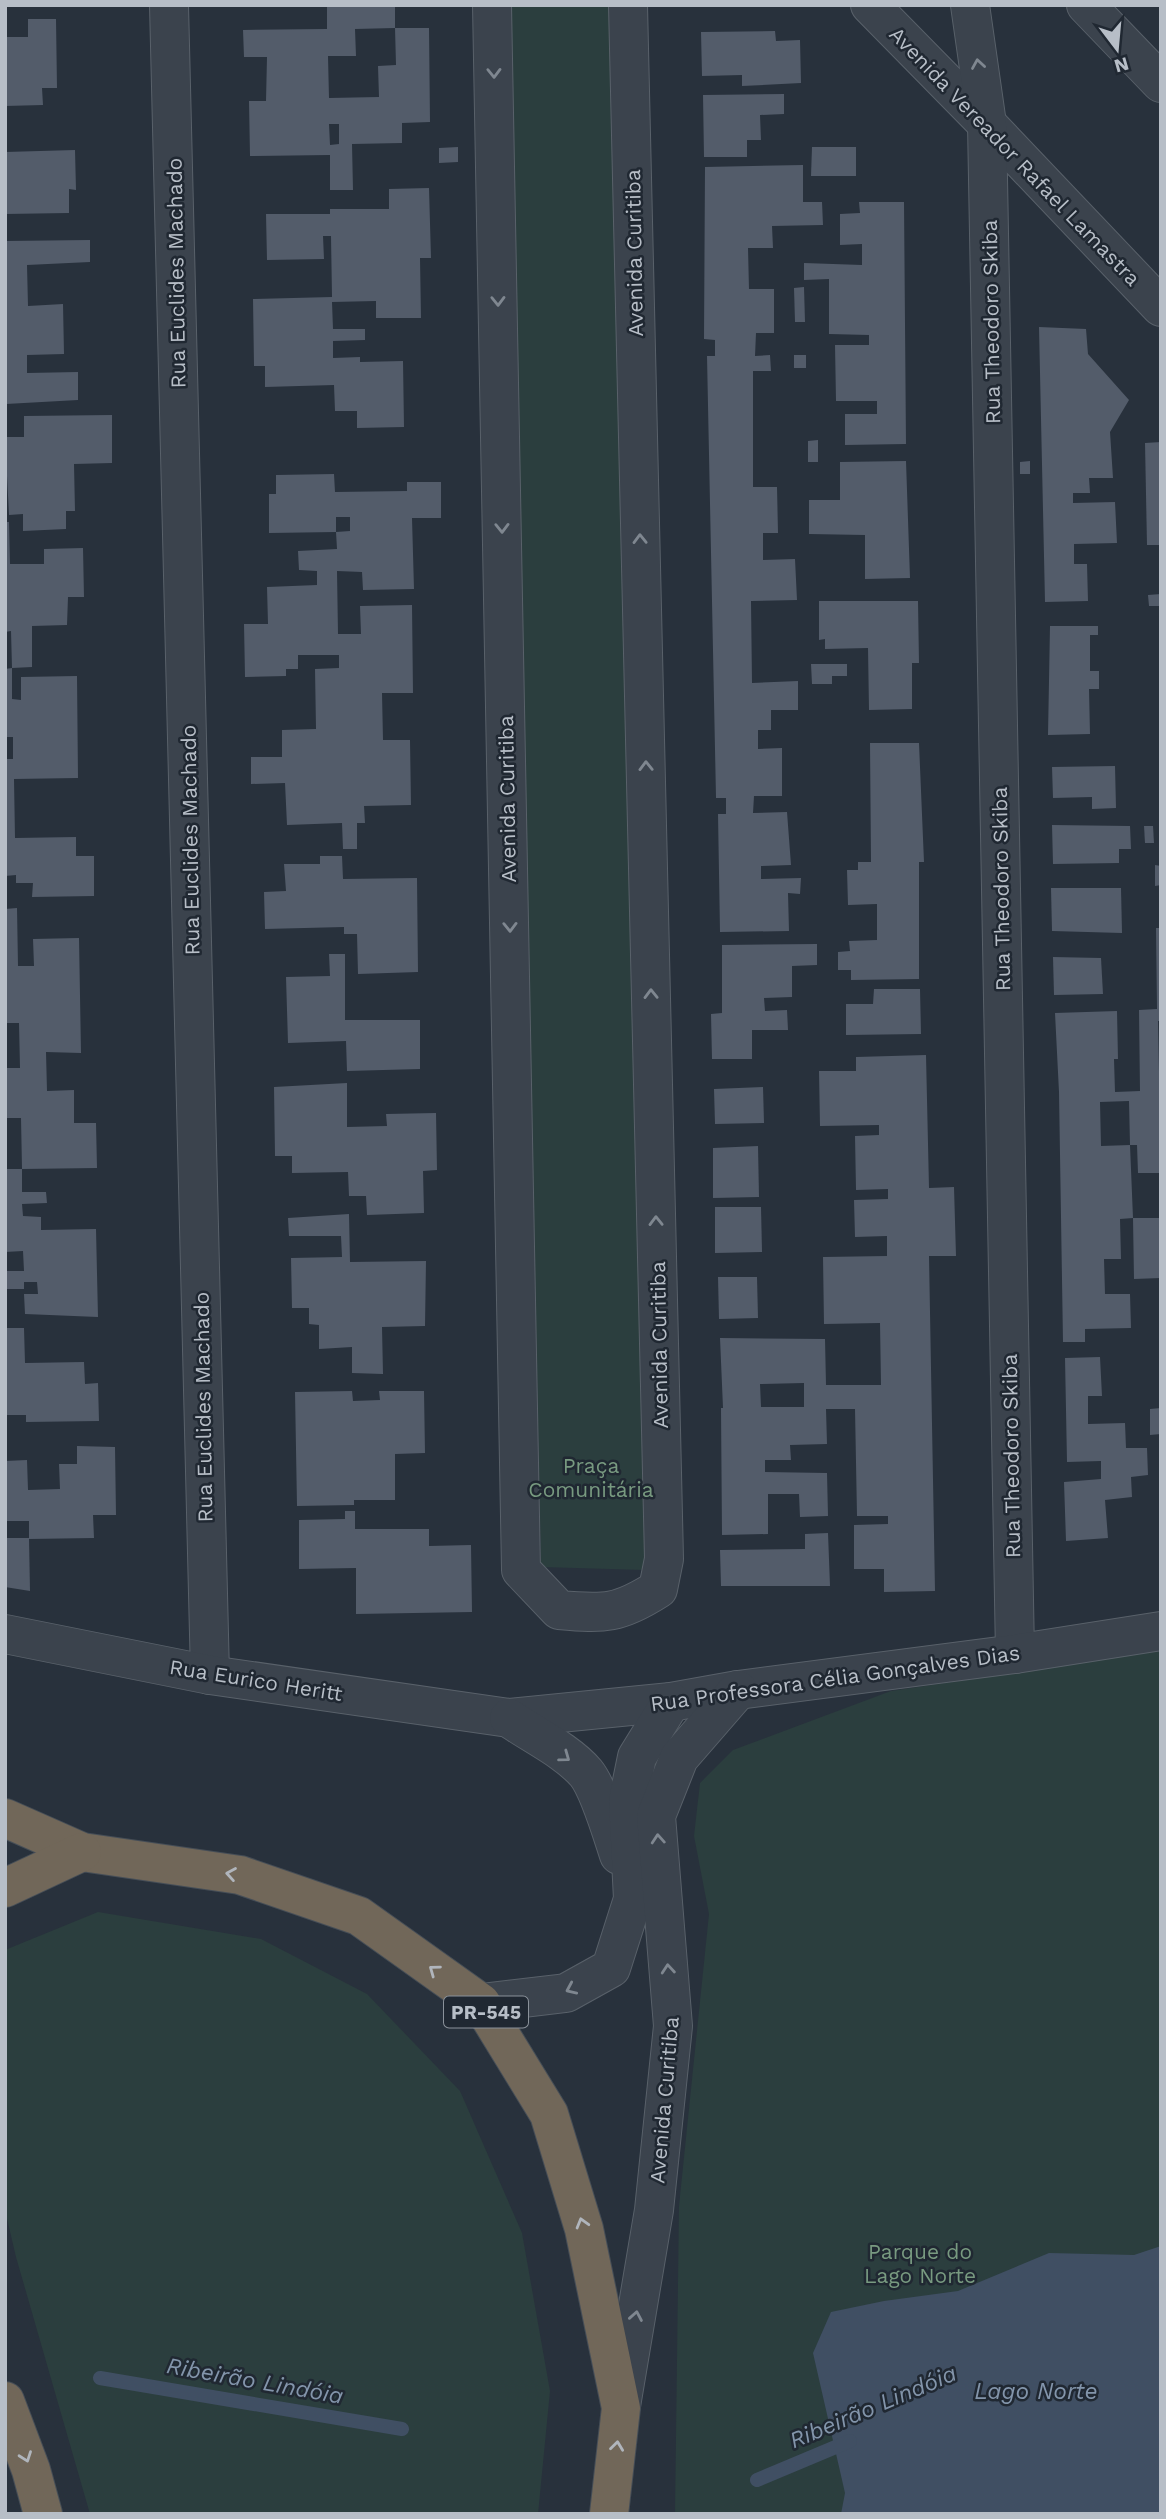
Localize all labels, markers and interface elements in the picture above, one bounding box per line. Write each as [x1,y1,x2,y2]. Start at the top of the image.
north arrow [1082,14,1152,84]
street label: Avenida Vereador Rafael Lamastra [884,21,1146,291]
text: N [1112,52,1131,78]
one-way arrow [971,59,986,70]
one-way arrow [486,69,502,79]
street label: Rua Euclides Machado [161,157,191,389]
street label: Avenida Curitiba [620,169,648,337]
street label: Rua Theodoro Skiba [977,219,1005,424]
one-way arrow [490,296,506,307]
one-way arrow [494,524,510,534]
one-way arrow [633,533,648,544]
street label: Avenida Curitiba [493,715,521,883]
street label: Rua Euclides Machado [175,724,205,956]
one-way arrow [638,760,653,771]
street label: Rua Theodoro Skiba [987,786,1015,991]
one-way arrow [502,922,517,933]
one-way arrow [643,988,659,998]
one-way arrow [649,1215,664,1226]
street label: Avenida Curitiba [645,1261,673,1429]
street label: Rua Euclides Machado [188,1291,218,1523]
street label: Rua Theodoro Skiba [997,1353,1025,1558]
park label: Praça Comunitária [528,1453,654,1502]
street label: Rua Professora Célia Gonçalves Dias [649,1640,1021,1716]
street label: Rua Eurico Heritt [168,1654,344,1706]
one-way arrow [557,1749,570,1761]
one-way arrow [651,1833,666,1844]
one-way arrow [225,1867,237,1882]
one-way arrow [661,1963,676,1974]
one-way arrow [429,1966,442,1978]
one-way arrow [566,1981,578,1995]
road number: PR-545 [444,1996,528,2028]
street label: Avenida Curitiba [644,2015,684,2185]
one-way arrow [575,2217,590,2229]
park label: Parque do Lago Norte [864,2239,976,2288]
one-way arrow [628,2311,643,2322]
water label: Ribeirão Lindóia [165,2352,345,2410]
water label: Ribeirão Lindóia [785,2360,961,2454]
water label: Lago Norte [974,2378,1098,2405]
one-way arrow [609,2440,624,2452]
one-way arrow [18,2450,32,2462]

